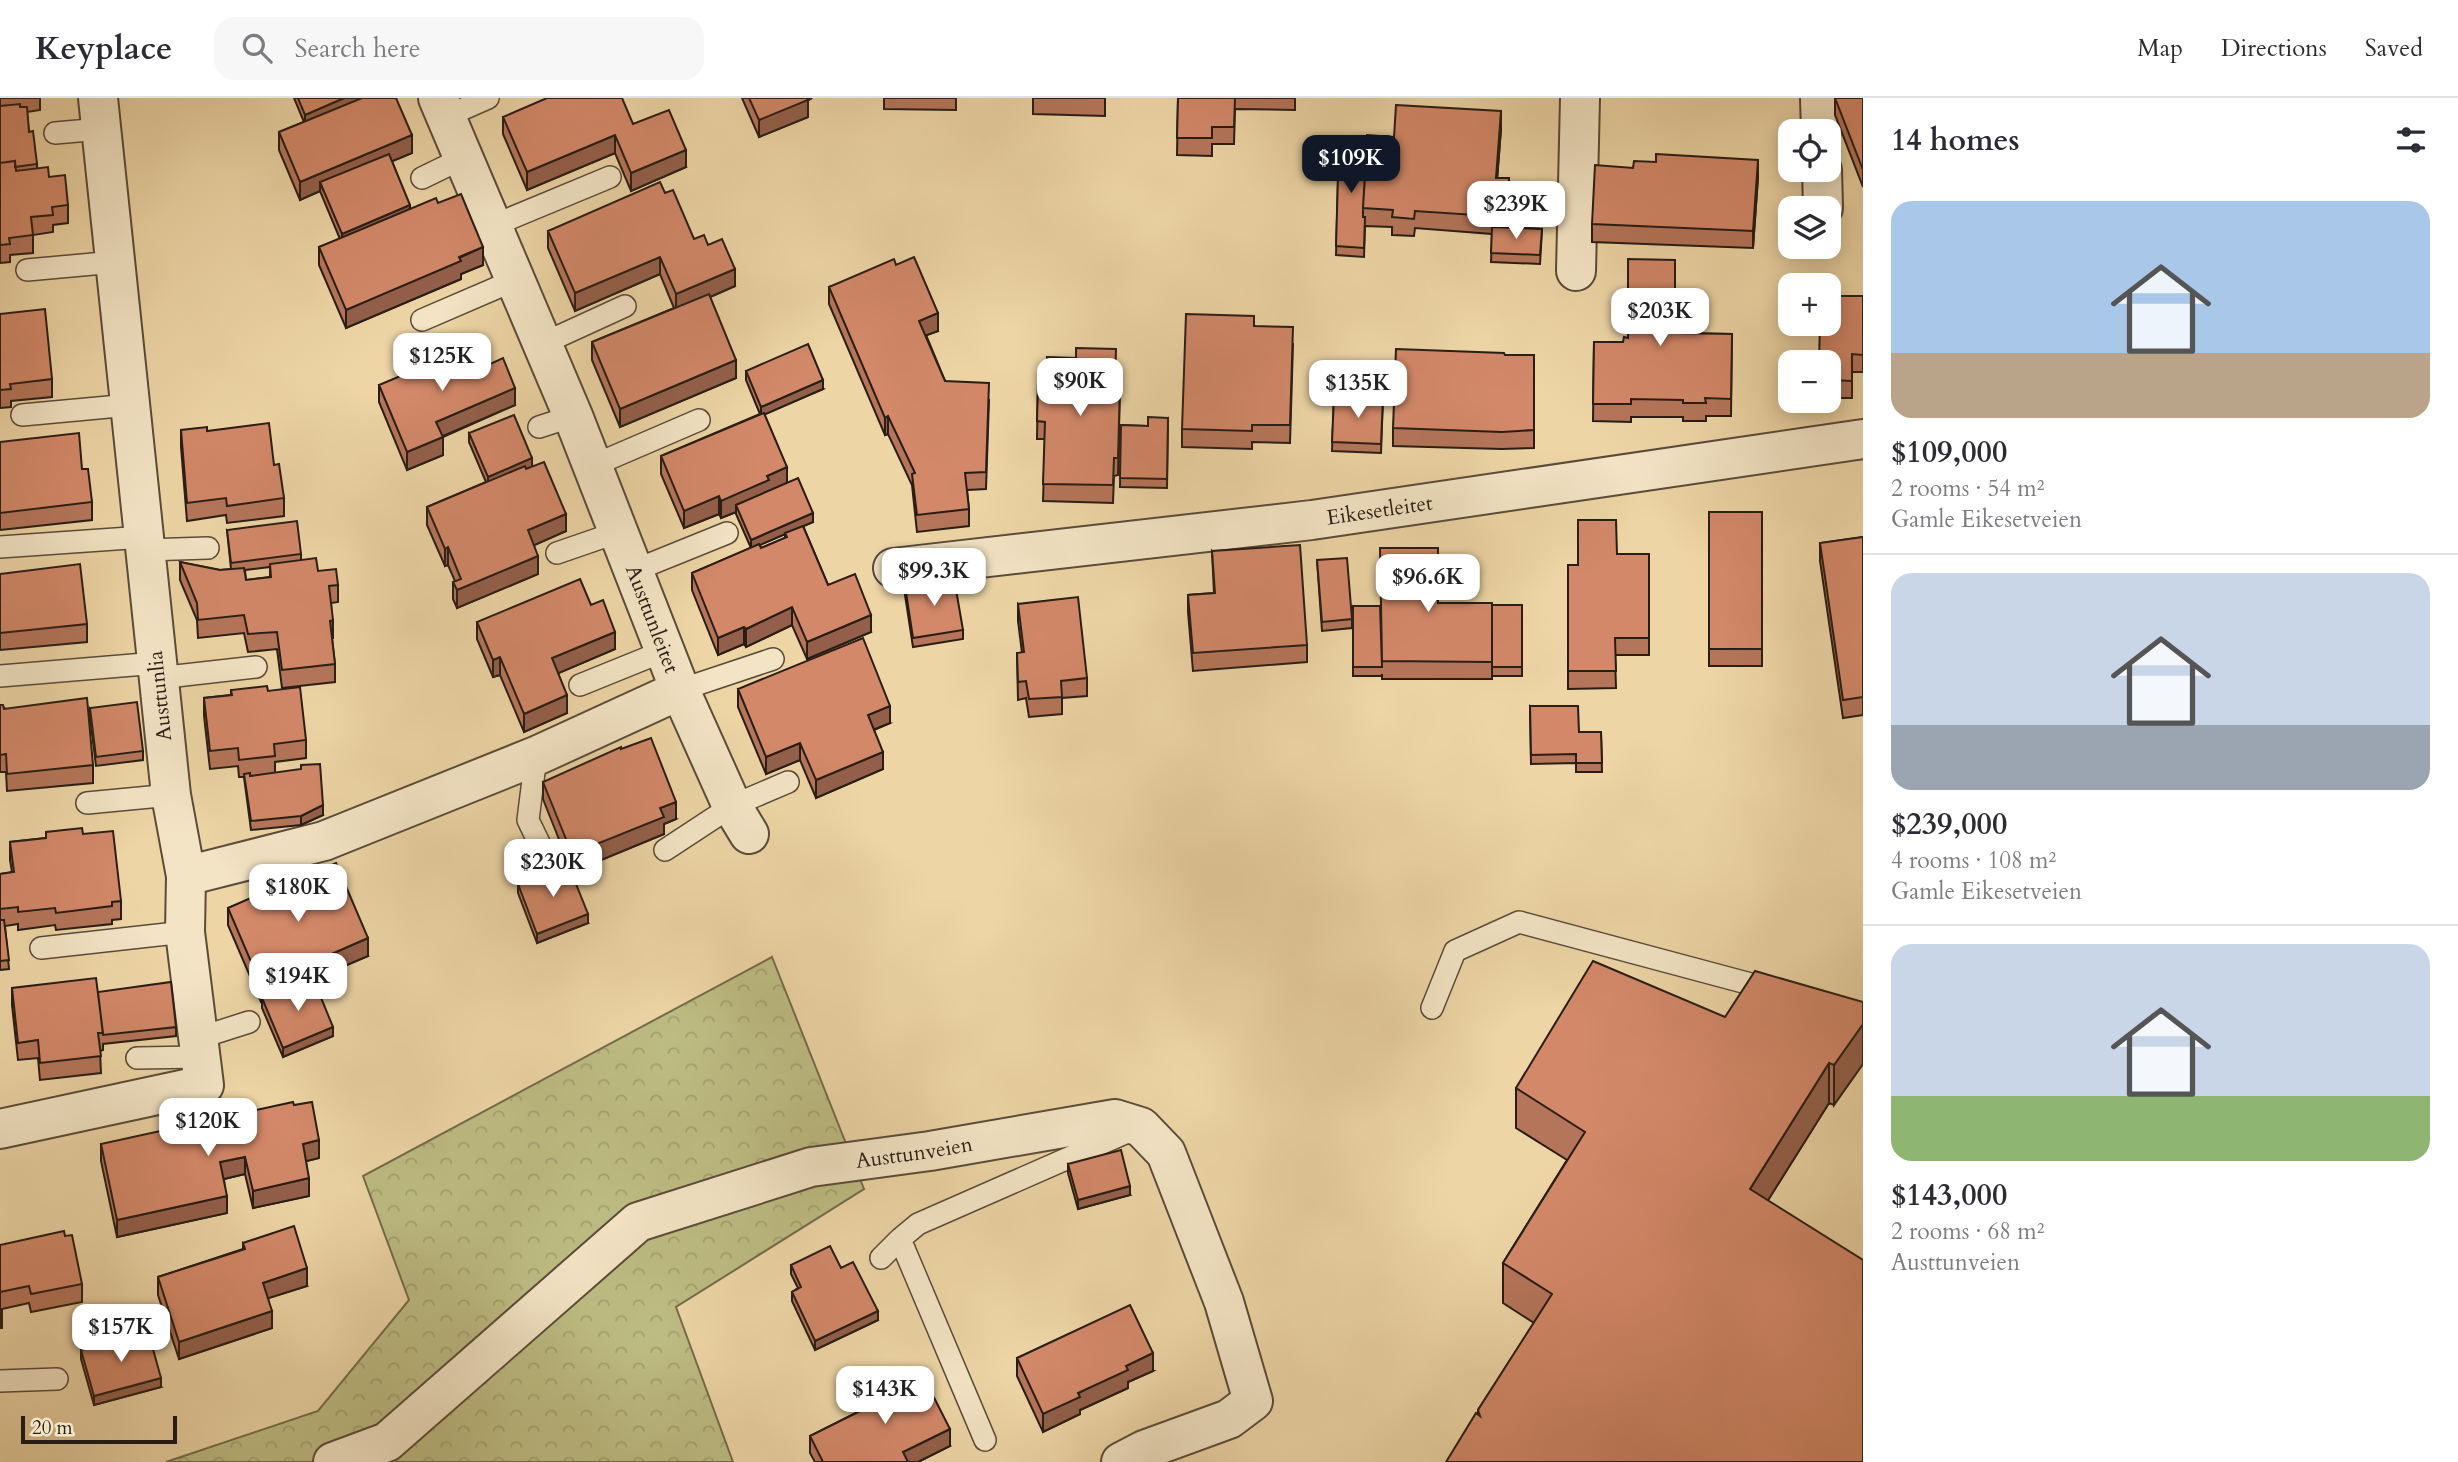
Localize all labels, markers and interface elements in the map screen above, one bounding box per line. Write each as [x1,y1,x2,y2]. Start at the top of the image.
search box [214,17,704,80]
text: Keyplace [35,26,172,71]
icon: search [238,29,276,67]
text: Search here [294,31,420,66]
text: Map [2137,32,2183,65]
text: Directions [2221,32,2327,65]
text: Saved [2365,32,2423,65]
map controls [1778,119,1841,413]
button: locate [1778,119,1841,182]
text: 14 homes [1891,120,2020,161]
icon: filters [2392,121,2430,159]
pin: $109K [1302,136,1400,195]
text: $109K [1318,142,1384,173]
pin: $239K [1467,181,1565,241]
text: $239K [1483,188,1549,219]
button: layers [1778,196,1841,259]
icon: home [2098,246,2224,372]
button: + [1778,273,1841,336]
pin: $203K [1611,288,1709,348]
text: $203K [1627,295,1693,326]
pin: $125K [393,334,491,393]
text: $125K [409,340,475,371]
button: − [1778,350,1841,413]
pin: $90K [1039,358,1121,418]
pin: $135K [1309,360,1407,420]
text: $90K [1053,365,1107,396]
text: $135K [1325,367,1391,398]
text: $109,000 [1891,432,2007,473]
text: 2 rooms · 54 m² [1891,473,2044,504]
street label: Eikesetleitet [1325,488,1435,532]
text: Gamle Eikesetveien [1891,504,2082,535]
pin: $99.3K [877,548,991,608]
pin: $96.6K [1371,554,1485,614]
text: $99.3K [898,555,970,586]
street label: Austtunleitet [618,561,686,678]
text: $96.6K [1392,561,1464,592]
icon: home [2098,618,2224,744]
street label: Austtunlia [141,649,179,743]
text: $239,000 [1891,804,2007,845]
pin: $230K [504,840,602,899]
text: 4 rooms · 108 m² [1891,845,2056,876]
text: $230K [520,846,586,877]
pin: $180K [249,864,347,924]
text: $180K [265,871,331,902]
text: Gamle Eikesetveien [1891,876,2082,907]
pin: $194K [249,954,347,1013]
text: $194K [265,960,331,991]
icon: home [2098,989,2224,1115]
pin: $120K [159,1098,257,1158]
text: $120K [175,1105,241,1136]
street label: Austtunveien [854,1129,975,1175]
text: $143,000 [1891,1175,2007,1216]
text: 2 rooms · 68 m² [1891,1216,2044,1247]
text: Austtunveien [1891,1247,2020,1278]
pin: $157K [72,1304,170,1364]
text: $157K [88,1311,154,1342]
pin: $143K [836,1366,934,1426]
text: $143K [852,1373,918,1404]
scale bar [21,1413,177,1445]
text: 20 m [32,1415,73,1441]

